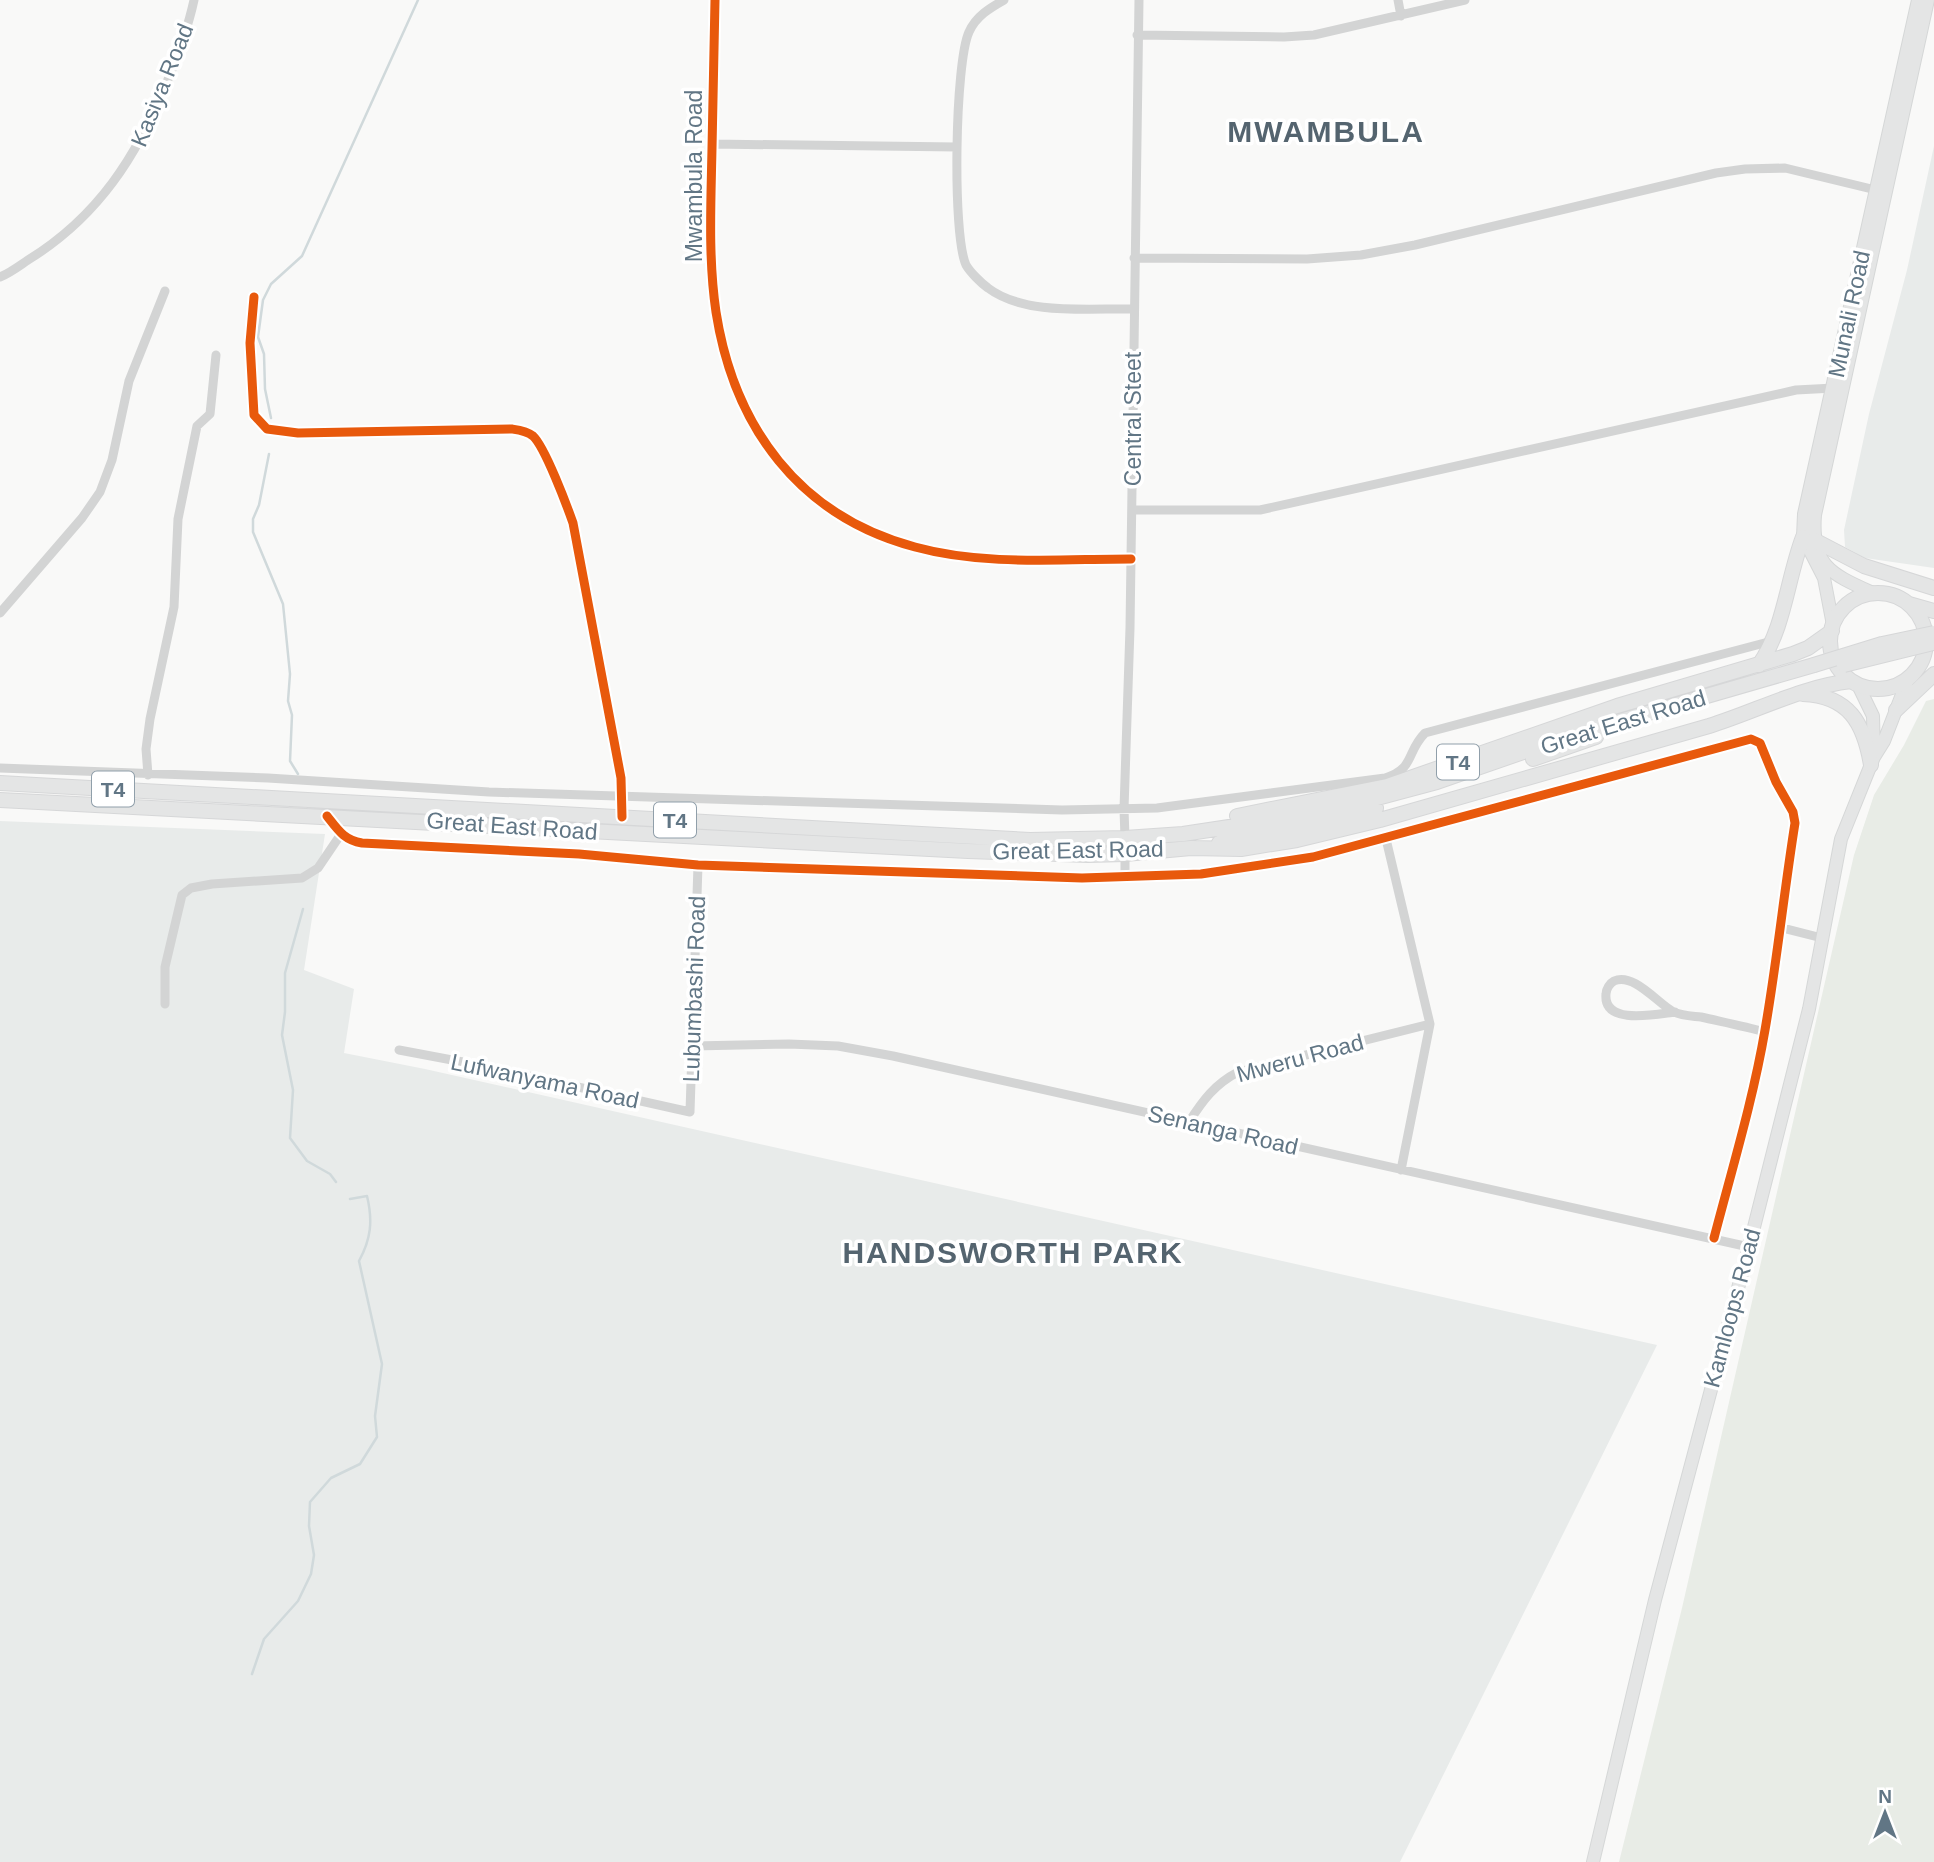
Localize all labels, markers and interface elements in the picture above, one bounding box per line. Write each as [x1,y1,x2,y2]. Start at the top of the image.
street label: Kasiya Road [126,20,198,150]
street label: Mwambula Road [681,90,707,262]
district label: MWAMBULA [1227,115,1425,148]
street label: Munali Road [1823,248,1875,380]
street label: Central Steet [1120,351,1146,486]
street label: Great East Road [1537,685,1709,759]
road number: T4 [1437,744,1479,780]
road number: T4 [92,772,134,806]
road number: T4 [654,802,696,838]
street label: Great East Road [426,807,598,845]
street label: Great East Road [992,836,1164,864]
street label: Lubumbashi Road [678,895,710,1083]
street label: Mweru Road [1234,1029,1366,1087]
street label: Lufwanyama Road [448,1048,642,1114]
street label: Senanga Road [1145,1100,1301,1160]
street label: Kamloops Road [1698,1226,1766,1390]
district label: HANDSWORTH PARK [842,1236,1184,1269]
north arrow [1850,1778,1920,1848]
text: N [1878,1786,1892,1807]

